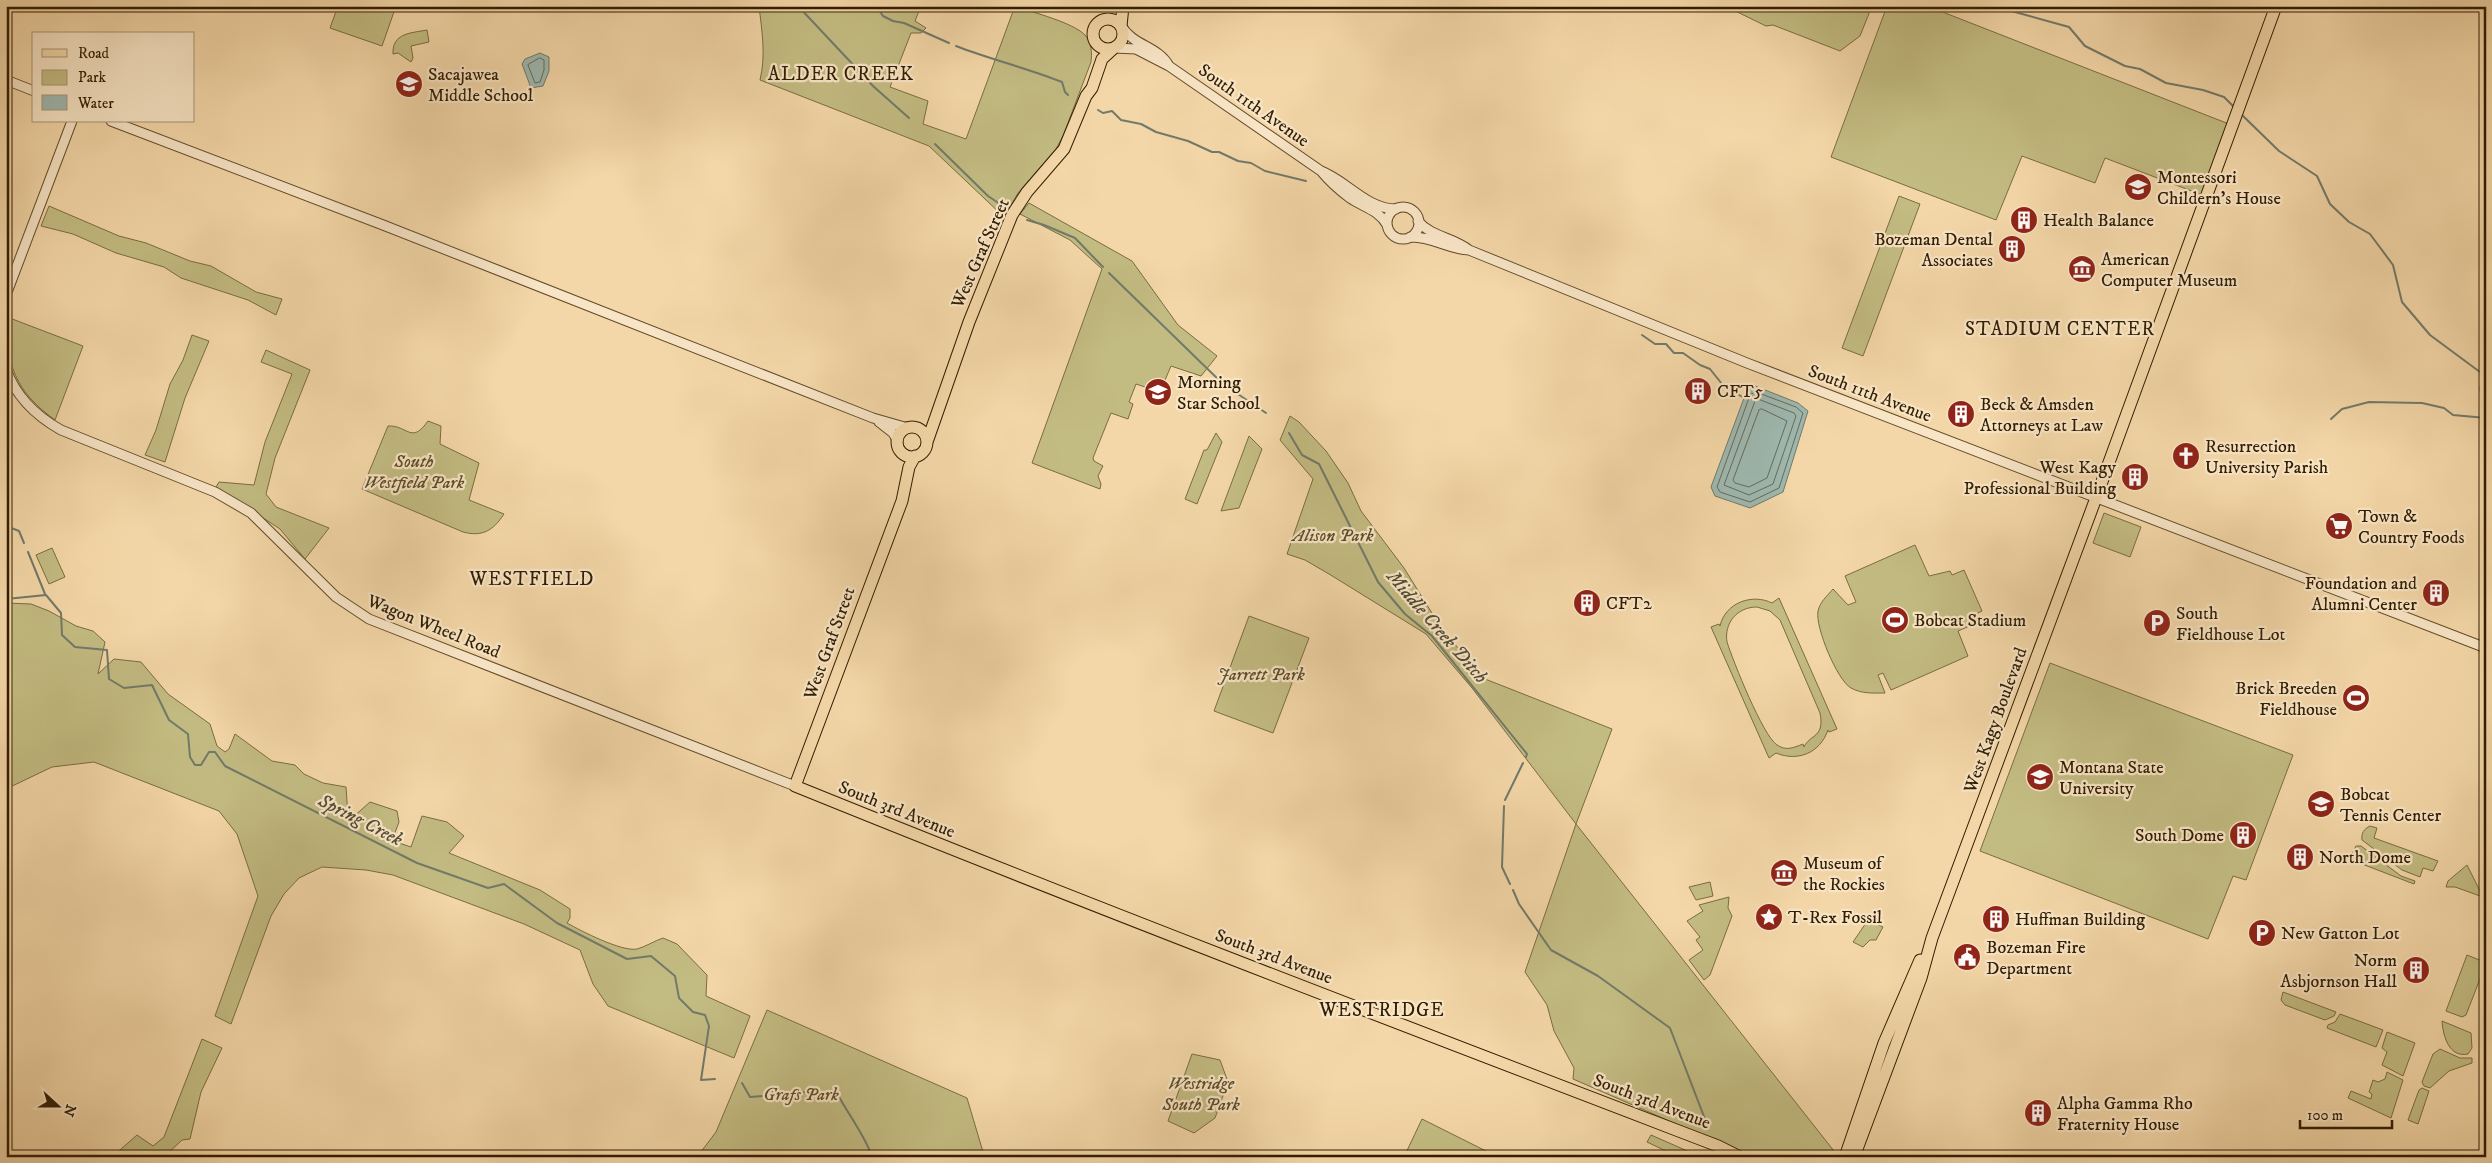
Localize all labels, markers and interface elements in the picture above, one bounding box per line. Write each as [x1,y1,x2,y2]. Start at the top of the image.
legend [32,32,195,122]
text: Road [78,44,110,63]
street label: South 11th Avenue [1194,59,1313,152]
district label: ALDER CREEK [768,63,914,86]
place label: Sacajawea Middle School [428,64,534,107]
text: Park [78,68,107,87]
school or university icon: Sacajawea Middle School [394,69,424,99]
text: Water [77,94,114,113]
place label: Montessori Childern's House [2157,167,2281,210]
school or university icon: Montessori Childern's House [2123,172,2153,202]
street label: West Graf Street [946,195,1015,313]
building icon: Health Balance [2009,205,2039,235]
place label: Health Balance [2043,210,2154,232]
place label: Bozeman Dental Associates [1874,229,1994,272]
building icon: Bozeman Dental Associates [1997,234,2027,264]
place label: American Computer Museum [2101,249,2237,292]
museum icon: American Computer Museum [2067,254,2097,284]
district label: STADIUM CENTER [1965,318,2155,341]
street label: South 11th Avenue [1805,360,1934,428]
place label: Morning Star School [1177,372,1260,415]
building icon: CFT5 [1683,376,1713,406]
school or university icon: Morning Star School [1143,377,1173,407]
place label: CFT5 [1717,381,1763,403]
place label: Beck & Amsden Attorneys at Law [1980,394,2103,437]
building icon: Beck & Amsden Attorneys at Law [1946,399,1976,429]
place label: Resurrection University Parish [2205,436,2329,479]
church icon: Resurrection University Parish [2171,441,2201,471]
park label: South Westfield Park [364,451,465,494]
place label: West Kagy Professional Building [1963,457,2116,500]
building icon: West Kagy Professional Building [2120,462,2150,492]
place label: Town & Country Foods [2358,506,2465,549]
supermarket icon: Town & Country Foods [2324,511,2354,541]
park label: Alison Park [1291,525,1374,547]
water label: Middle Creek Ditch [1380,564,1492,688]
district label: WESTFIELD [469,568,594,591]
place label: Foundation and Alumni Center [2305,573,2417,616]
building icon: Foundation and Alumni Center [2421,578,2451,608]
street label: West Graf Street [799,584,861,703]
building icon: CFT2 [1572,588,1602,618]
street label: Wagon Wheel Road [363,590,503,664]
place label: CFT2 [1606,593,1652,615]
place label: South Fieldhouse Lot [2176,603,2285,646]
sports icon: Bobcat Stadium [1880,605,1910,635]
parking icon: South Fieldhouse Lot [2142,608,2172,638]
place label: Bobcat Stadium [1914,610,2026,632]
street label: West Kagy Boulevard [1959,645,2032,797]
park label: Jarrett Park [1217,664,1305,686]
place label: Brick Breeden Fieldhouse [2235,678,2338,721]
sports icon: Brick Breeden Fieldhouse [2341,683,2371,713]
place label: Montana State University [2059,757,2164,800]
school or university icon: Montana State University [2025,762,2055,792]
street label: South 3rd Avenue [835,776,958,843]
place label: Bobcat Tennis Center [2340,784,2442,827]
water label: Spring Creek [313,789,406,852]
school or university icon: Bobcat Tennis Center [2306,789,2336,819]
building icon: South Dome [2228,820,2258,850]
place label: South Dome [2135,825,2224,847]
building icon: North Dome [2285,842,2315,872]
place label: North Dome [2319,847,2411,869]
place label: Museum of the Rockies [1803,853,1885,896]
museum icon: Museum of the Rockies [1769,858,1799,888]
place icon: T-Rex Fossil [1754,902,1784,932]
building icon: Huffman Building [1981,904,2011,934]
place label: T-Rex Fossil [1788,907,1883,929]
place label: Huffman Building [2015,909,2145,931]
parking icon: New Gatton Lot [2247,918,2277,948]
place label: New Gatton Lot [2281,923,2400,945]
street label: South 3rd Avenue [1212,924,1335,989]
place label: Bozeman Fire Department [1986,937,2086,980]
public building icon: Bozeman Fire Department [1952,942,1982,972]
place label: Norm Asbjornson Hall [2280,950,2398,993]
building icon: Norm Asbjornson Hall [2401,955,2431,985]
district label: WESTRIDGE [1318,999,1445,1022]
street label: South 3rd Avenue [1590,1069,1713,1134]
park label: Westridge South Park [1161,1073,1240,1116]
north arrow [32,1080,82,1130]
park label: Grafs Park [763,1084,839,1106]
place label: Alpha Gamma Rho Fraternity House [2057,1093,2193,1136]
building icon: Alpha Gamma Rho Fraternity House [2023,1098,2053,1128]
scale bar [2300,1098,2392,1130]
text: N [59,1102,80,1119]
text: 100 m [2307,1106,2343,1125]

